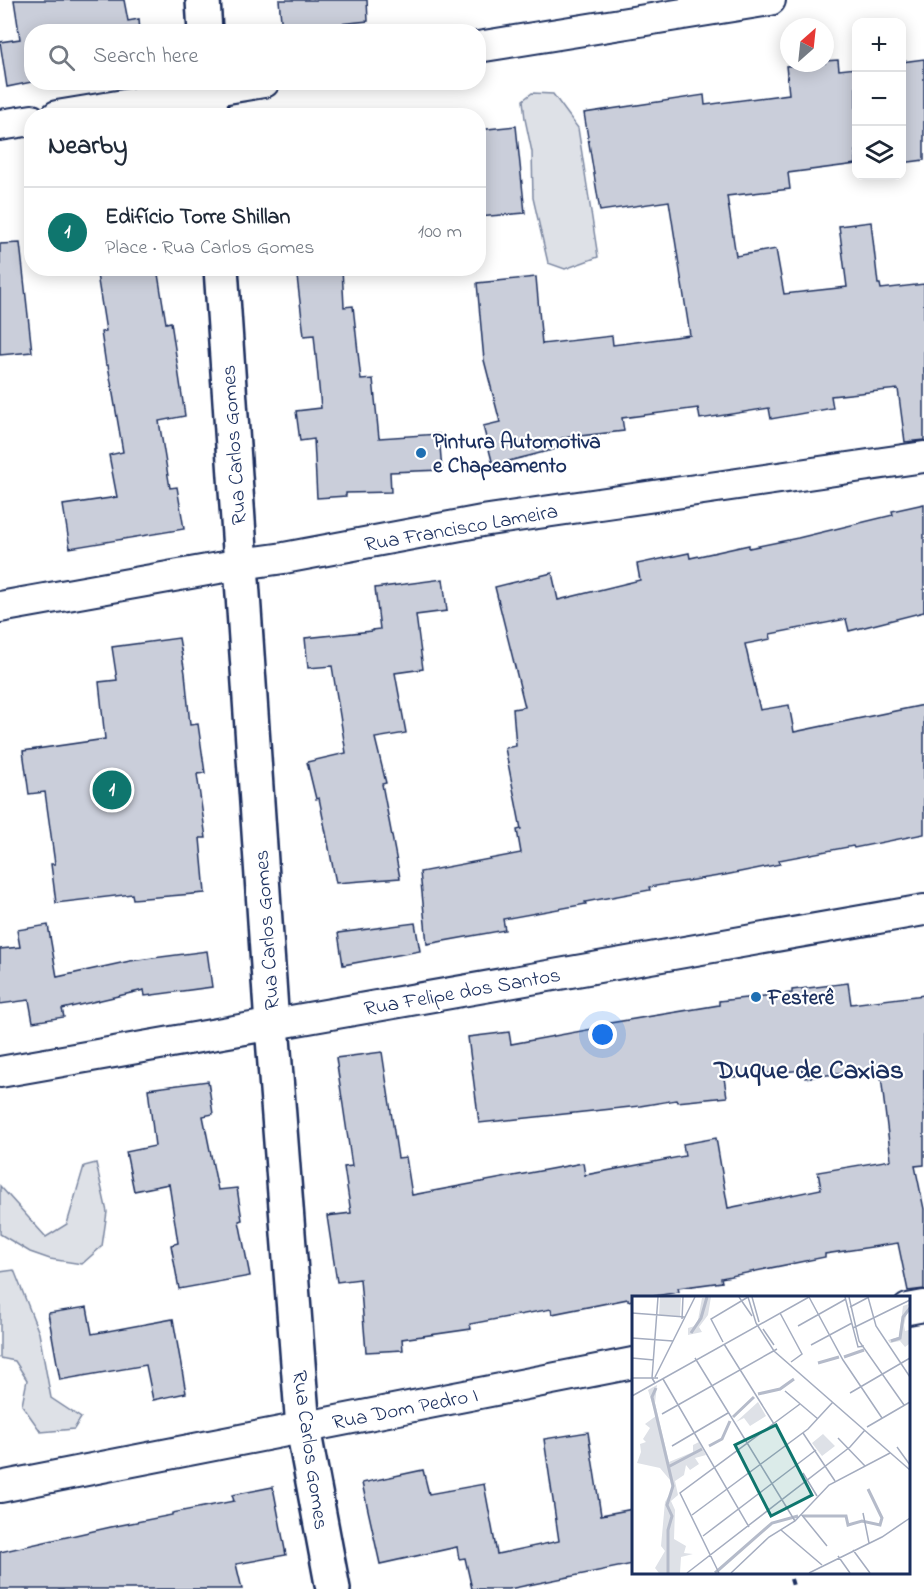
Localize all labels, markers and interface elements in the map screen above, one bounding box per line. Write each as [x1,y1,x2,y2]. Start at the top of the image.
north arrow [780,18,834,72]
map controls [852,18,906,180]
button: + [852,18,906,72]
search box [24,24,486,90]
icon: search [45,41,78,74]
text: Search here [93,41,198,73]
button: − [852,72,906,126]
button: layers [852,126,906,180]
text: Nearby [48,128,127,166]
text: Edifício Torre Shillan [105,202,290,234]
text: 1 [64,218,71,247]
text: 100 m [418,218,462,247]
text: Place · Rua Carlos Gomes [105,234,314,263]
street label: Rua Carlos Gomes [214,364,256,526]
place label: Pintura Automotiva e Chapeamento [433,428,601,482]
marker: Pintura Automotiva e Chapeamento [414,446,428,460]
street label: Rua Francisco Lameira [362,497,560,561]
pin: 1 [92,768,132,812]
street label: Rua Carlos Gomes [247,849,289,1011]
street label: Rua Felipe dos Santos [362,961,563,1025]
place label: Festerê [767,984,835,1014]
marker: Festerê [749,990,763,1004]
your location [588,1020,617,1049]
district label: Duque de Caxias [712,1052,904,1091]
inset map [632,1296,909,1574]
street label: Rua Carlos Gomes [283,1369,335,1532]
street label: Rua Dom Pedro I [330,1381,481,1439]

